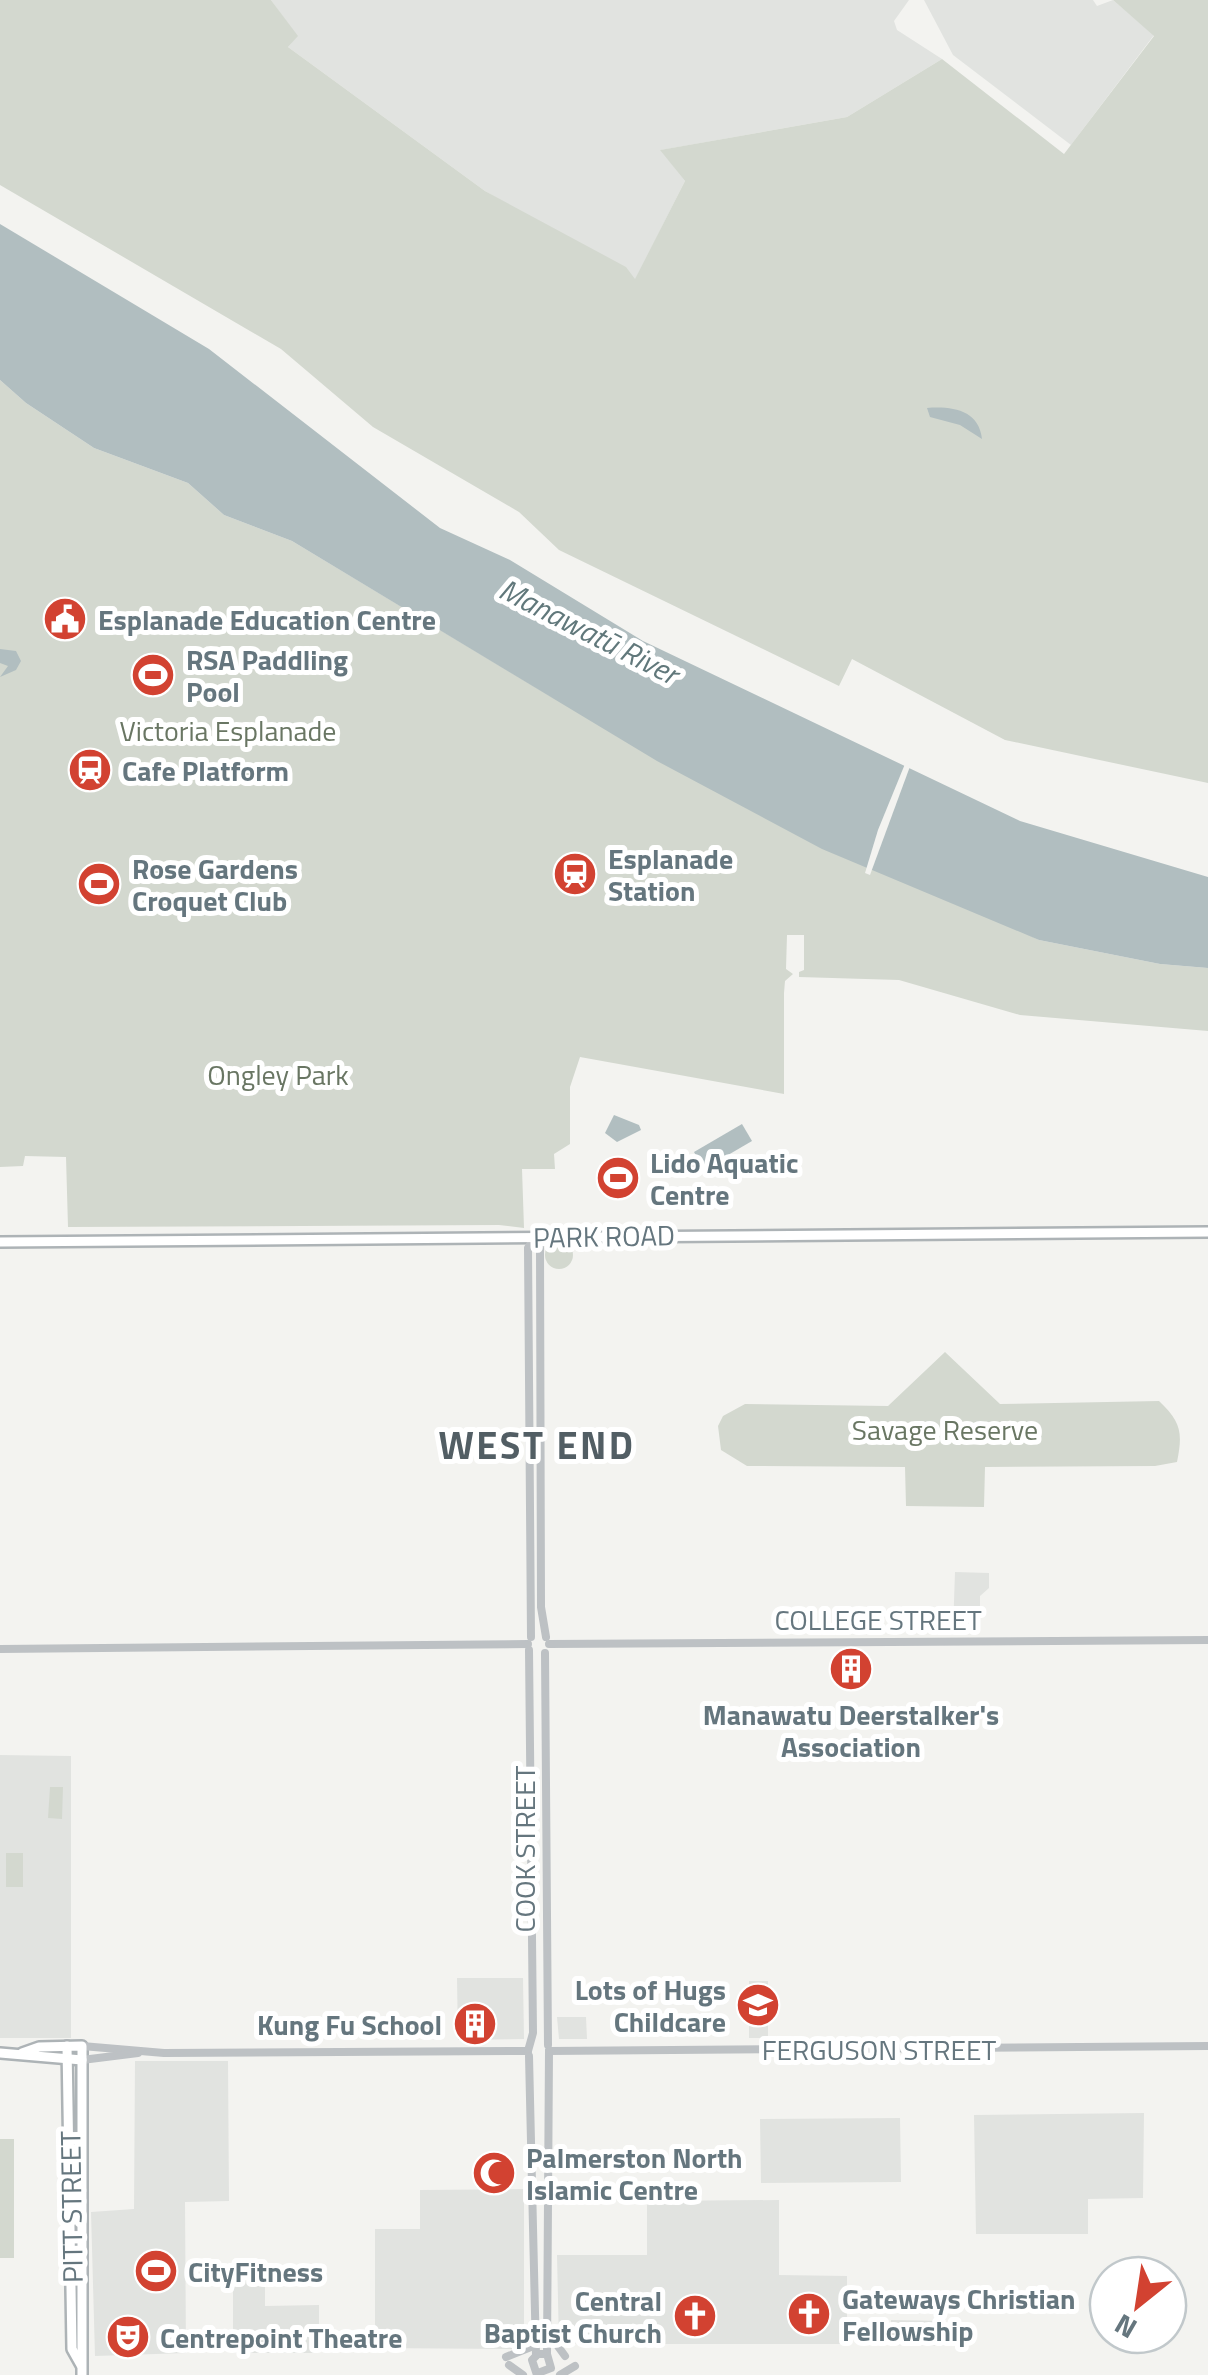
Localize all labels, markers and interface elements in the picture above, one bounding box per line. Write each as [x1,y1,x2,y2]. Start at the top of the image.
water label: Manawatū River [491,566,690,697]
public building icon: Esplanade Education Centre [42,596,88,642]
place label: Esplanade Education Centre [98,598,436,641]
place label: RSA Paddling Pool [186,638,348,713]
sports icon: RSA Paddling Pool [130,652,176,698]
park label: Victoria Esplanade [119,709,337,752]
station icon: Cafe Platform [67,747,113,793]
place label: Cafe Platform [122,749,289,792]
place label: Esplanade Station [608,837,733,912]
place label: Rose Gardens Croquet Club [132,847,298,922]
station icon: Esplanade Station [552,851,598,897]
sports icon: Rose Gardens Croquet Club [76,861,122,907]
park label: Ongley Park [207,1053,349,1096]
place label: Lido Aquatic Centre [650,1141,799,1216]
sports icon: Lido Aquatic Centre [595,1155,641,1201]
street label: PARK ROAD [533,1213,675,1259]
park label: Savage Reserve [852,1408,1038,1451]
district label: WEST END [438,1416,636,1474]
street label: COLLEGE STREET [774,1598,982,1641]
building icon: Manawatu Deerstalker's Association [828,1646,874,1692]
place label: Manawatu Deerstalker's Association [703,1693,999,1768]
street label: COOK STREET [503,1765,546,1932]
place label: Lots of Hugs Childcare [575,1968,726,2043]
school or university icon: Lots of Hugs Childcare [735,1982,781,2028]
building icon: Kung Fu School [452,2001,498,2047]
place label: Kung Fu School [257,2003,442,2046]
street label: FERGUSON STREET [762,2028,996,2071]
street label: PITT STREET [48,2130,94,2283]
place label: Palmerston North Islamic Centre [526,2136,743,2211]
mosque icon: Palmerston North Islamic Centre [471,2150,517,2196]
sports icon: CityFitness [133,2248,179,2294]
place label: CityFitness [188,2250,323,2293]
north arrow [1088,2255,1188,2355]
place label: Gateways Christian Fellowship [842,2277,1076,2352]
place label: Central Baptist Church [484,2279,662,2354]
church icon: Gateways Christian Fellowship [786,2291,832,2337]
church icon: Central Baptist Church [672,2293,718,2339]
text: N [1106,2304,1144,2351]
theatre icon: Centrepoint Theatre [105,2314,151,2360]
place label: Centrepoint Theatre [160,2316,403,2359]

